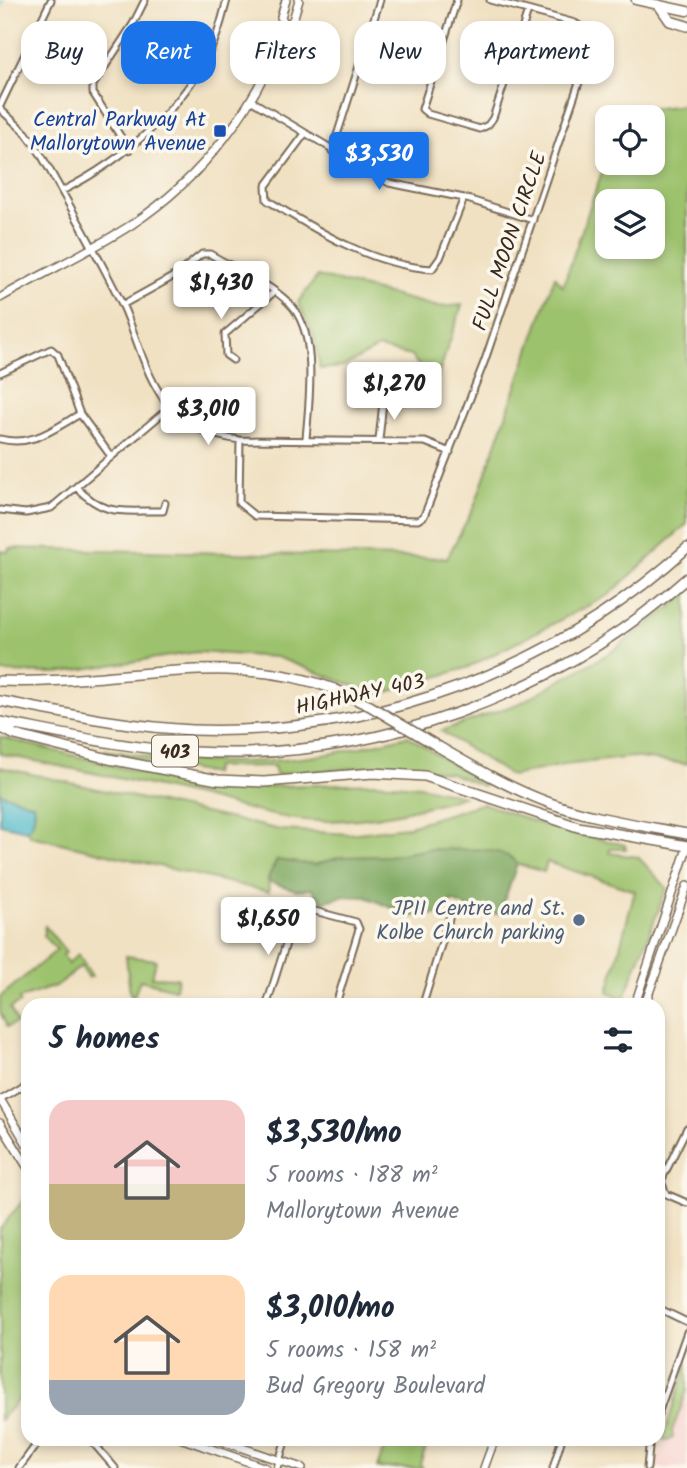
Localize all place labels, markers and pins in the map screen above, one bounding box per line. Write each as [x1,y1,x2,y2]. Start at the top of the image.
place label: Central Parkway At Mallorytown Avenue [30,104,207,161]
marker: Central Parkway At Mallorytown Avenue [212,123,228,139]
pin: $3,530 [322,132,436,192]
pin: $1,430 [164,262,278,321]
pin: $1,270 [337,362,451,422]
pin: $3,010 [151,388,265,447]
place label: JPII Centre and St. Kolbe Church parking [376,893,565,950]
pin: $1,650 [211,898,325,957]
marker: JPII Centre and St. Kolbe Church parking [571,912,587,928]

